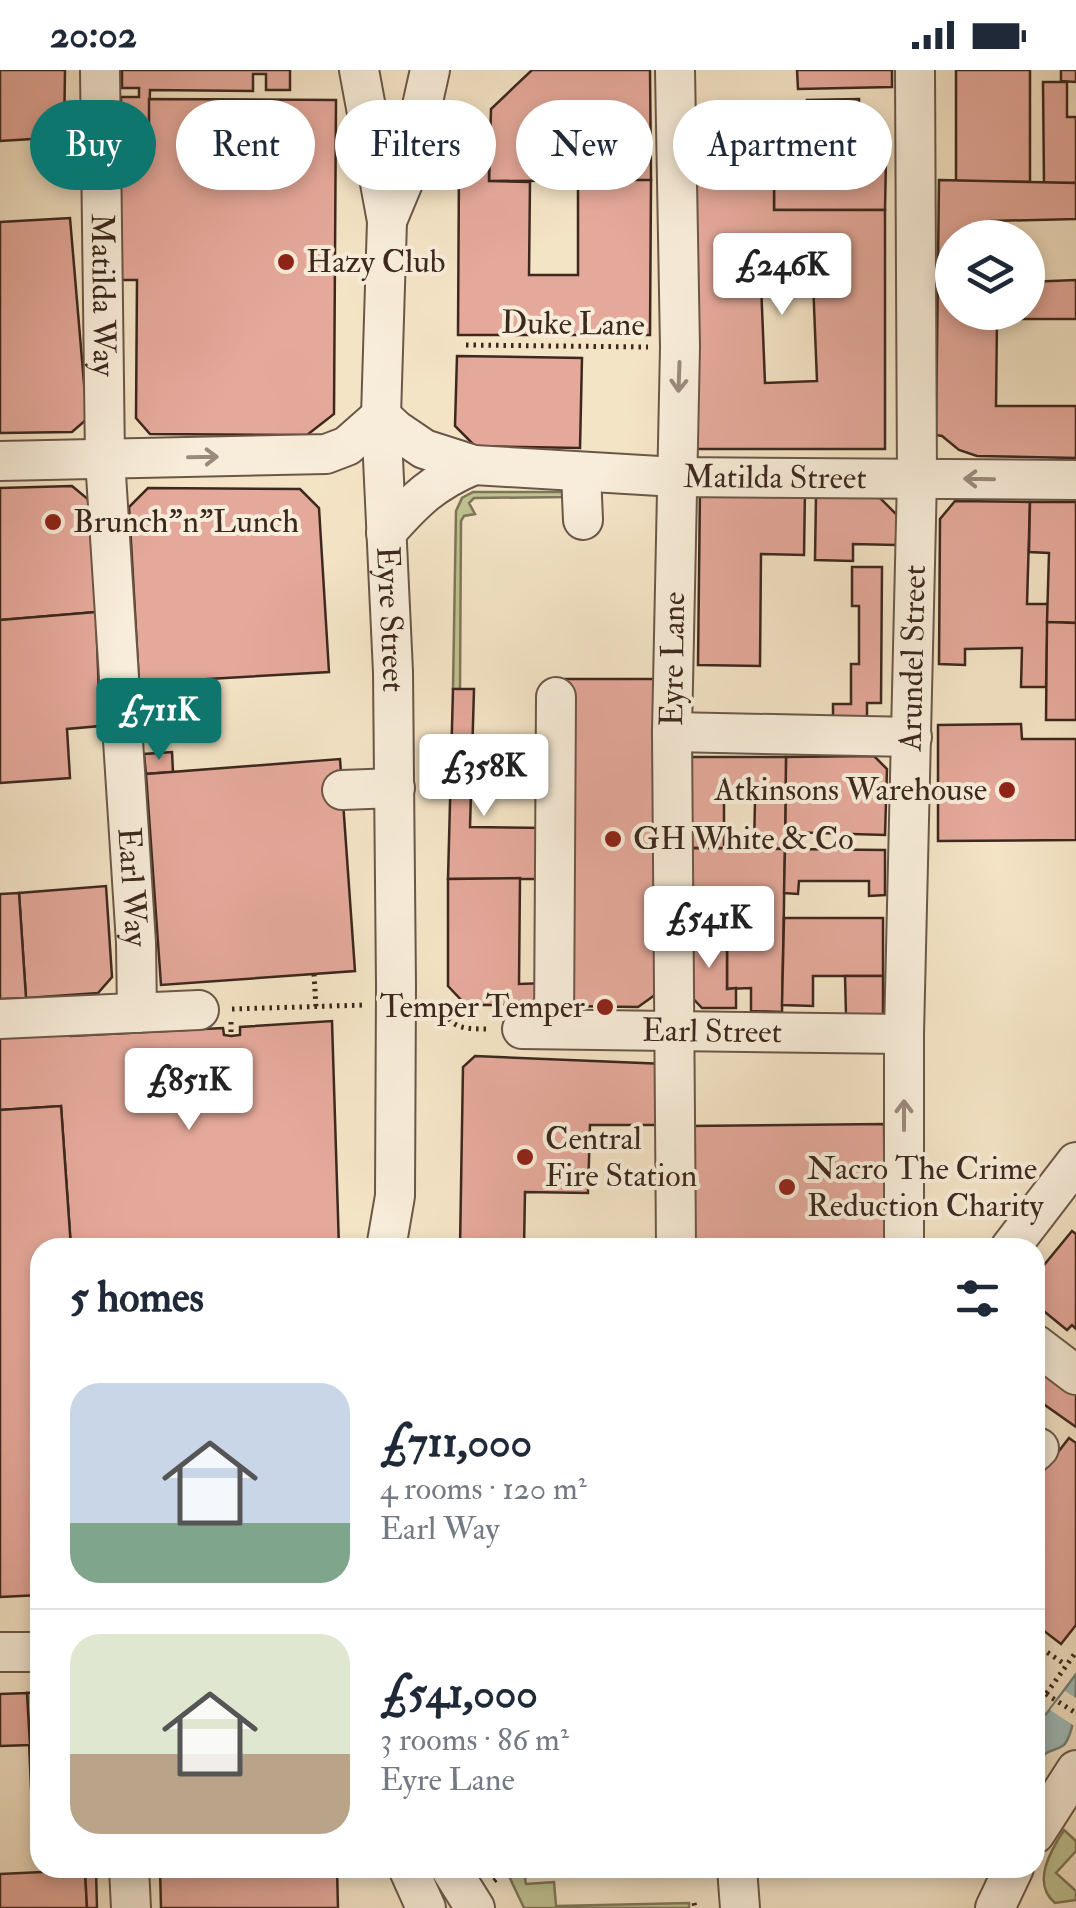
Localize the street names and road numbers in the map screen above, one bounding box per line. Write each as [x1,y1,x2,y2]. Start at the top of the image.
street label: Matilda Way [82,213,124,378]
street label: Duke Lane [501,303,645,345]
street label: Matilda Street [683,457,867,498]
street label: Eyre Street [367,545,413,692]
street label: Arundel Street [891,564,935,753]
street label: Eyre Lane [652,591,694,727]
street label: Earl Way [109,826,156,949]
street label: Earl Street [642,1011,782,1052]

